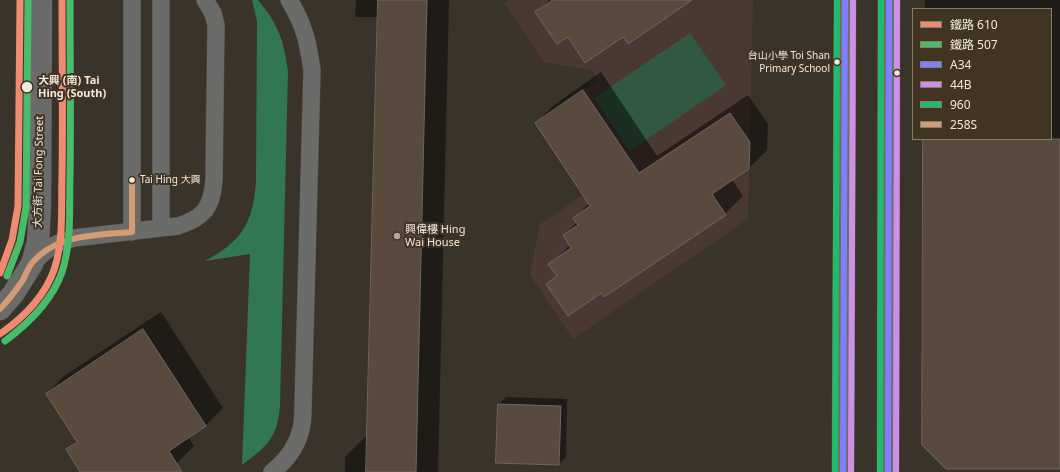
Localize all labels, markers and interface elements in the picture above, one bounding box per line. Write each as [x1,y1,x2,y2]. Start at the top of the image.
legend [912,8,1052,140]
text: 鐵路 610 [950,16,998,33]
text: 鐵路 507 [950,36,998,53]
place label: 台山小學 Toi Shan Primary School [748,50,830,74]
text: A34 [950,56,971,73]
marker: 台山小學 Toi Shan Primary School [832,57,842,67]
unlabelled marker [892,68,902,78]
place label: 大興 (南) Tai Hing (South) [38,74,106,100]
text: 44B [950,76,972,93]
marker: 大興 (南) Tai Hing (South) [20,80,34,94]
text: 960 [950,96,971,113]
street label: 大方街 Tai Fong Street [31,116,47,228]
text: 258S [950,116,977,133]
place label: Tai Hing 大興 [140,174,200,186]
marker: Tai Hing 大興 [127,175,137,185]
place label: 興偉樓 Hing Wai House [405,223,465,249]
marker: 興偉樓 Hing Wai House [392,231,402,241]

